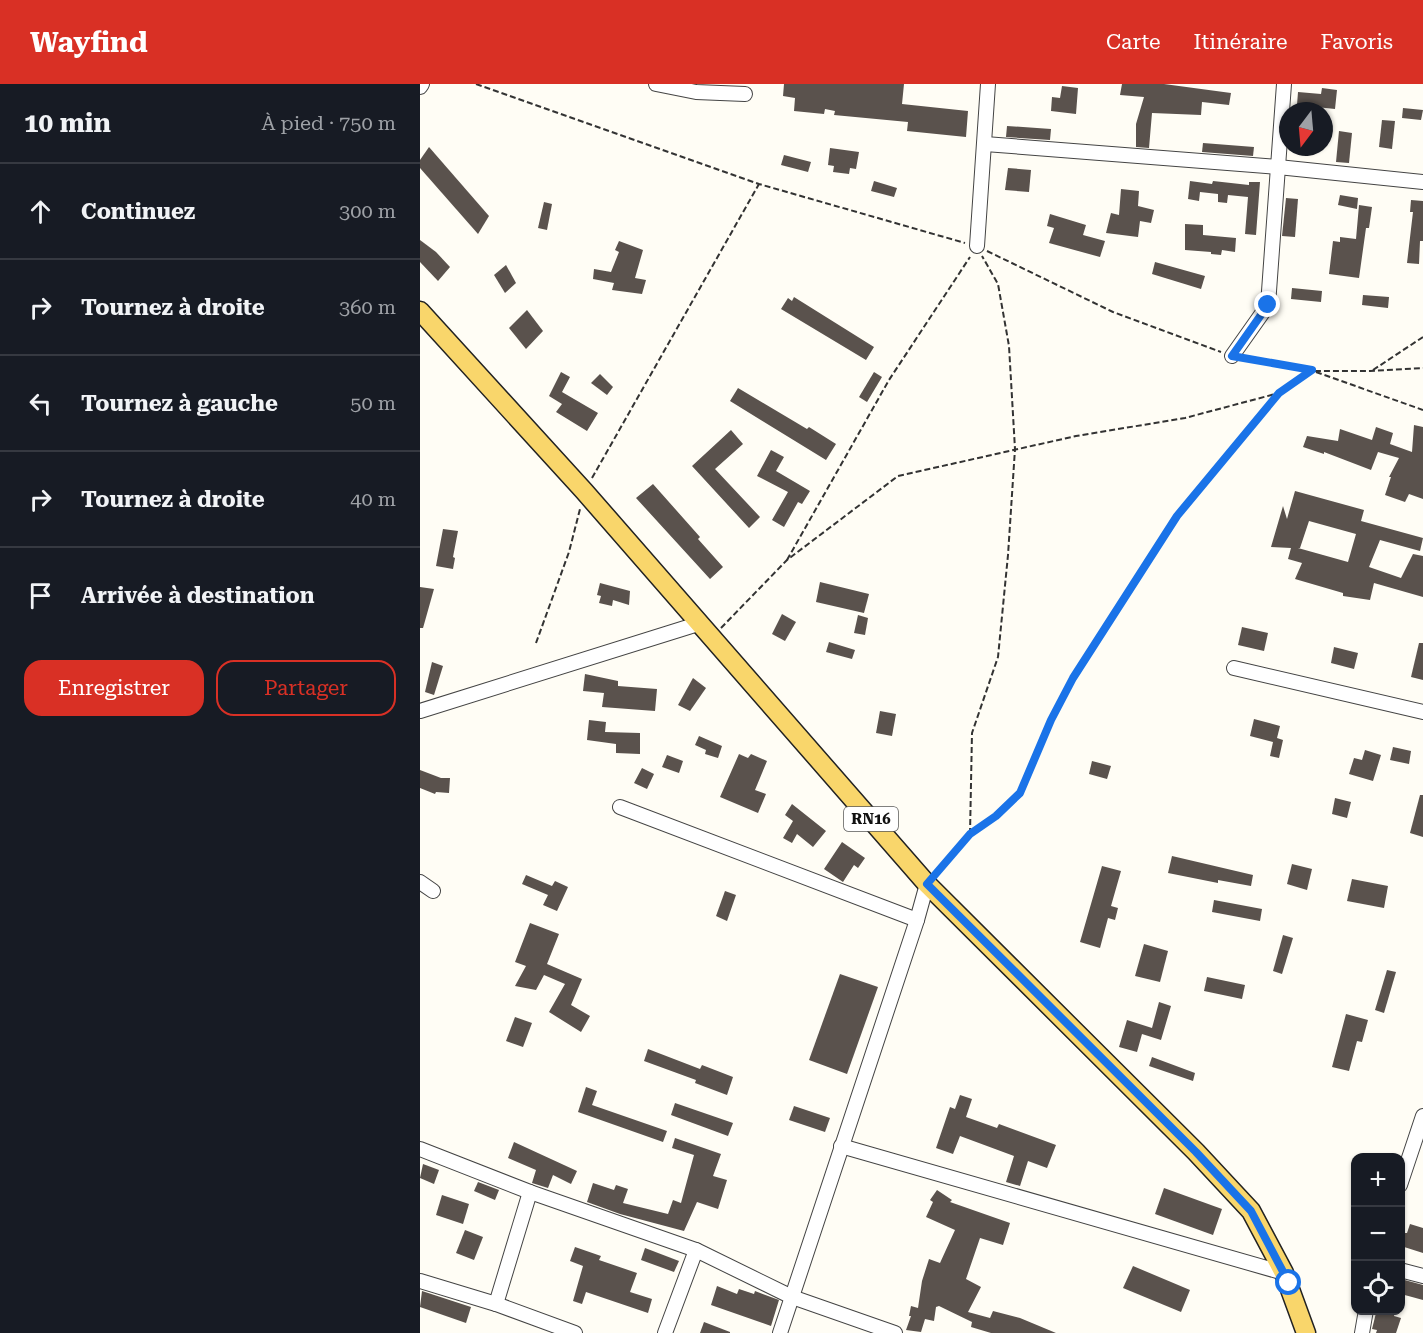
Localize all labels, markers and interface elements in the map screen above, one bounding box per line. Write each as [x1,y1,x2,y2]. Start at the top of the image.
text: Wayfind [30,26,148,59]
text: Carte [1106,30,1161,54]
text: Itinéraire [1194,30,1288,54]
text: Favoris [1321,30,1393,54]
north arrow [1279,102,1333,156]
text: 10 min [24,108,111,138]
text: À pied · 750 m [262,111,396,135]
icon: ahead [24,195,57,228]
text: Continuez [81,199,195,224]
text: 300 m [339,199,396,223]
icon: right [24,291,57,324]
route end [1254,291,1280,317]
text: Tournez à droite [81,295,265,320]
text: 360 m [339,295,396,319]
icon: left [24,387,57,420]
text: Tournez à gauche [81,391,278,416]
text: 50 m [350,391,396,415]
icon: right [24,483,57,516]
text: Tournez à droite [81,487,265,512]
text: 40 m [350,487,396,511]
icon: arrive [24,579,57,612]
text: Arrivée à destination [81,583,315,608]
button: Enregistrer [24,660,204,716]
button: Partager [216,660,396,716]
road number: RN16 [844,807,898,831]
map controls [1351,1153,1405,1315]
button: + [1351,1153,1405,1207]
button: − [1351,1207,1405,1261]
button: locate [1351,1261,1405,1315]
route start [1275,1269,1301,1295]

